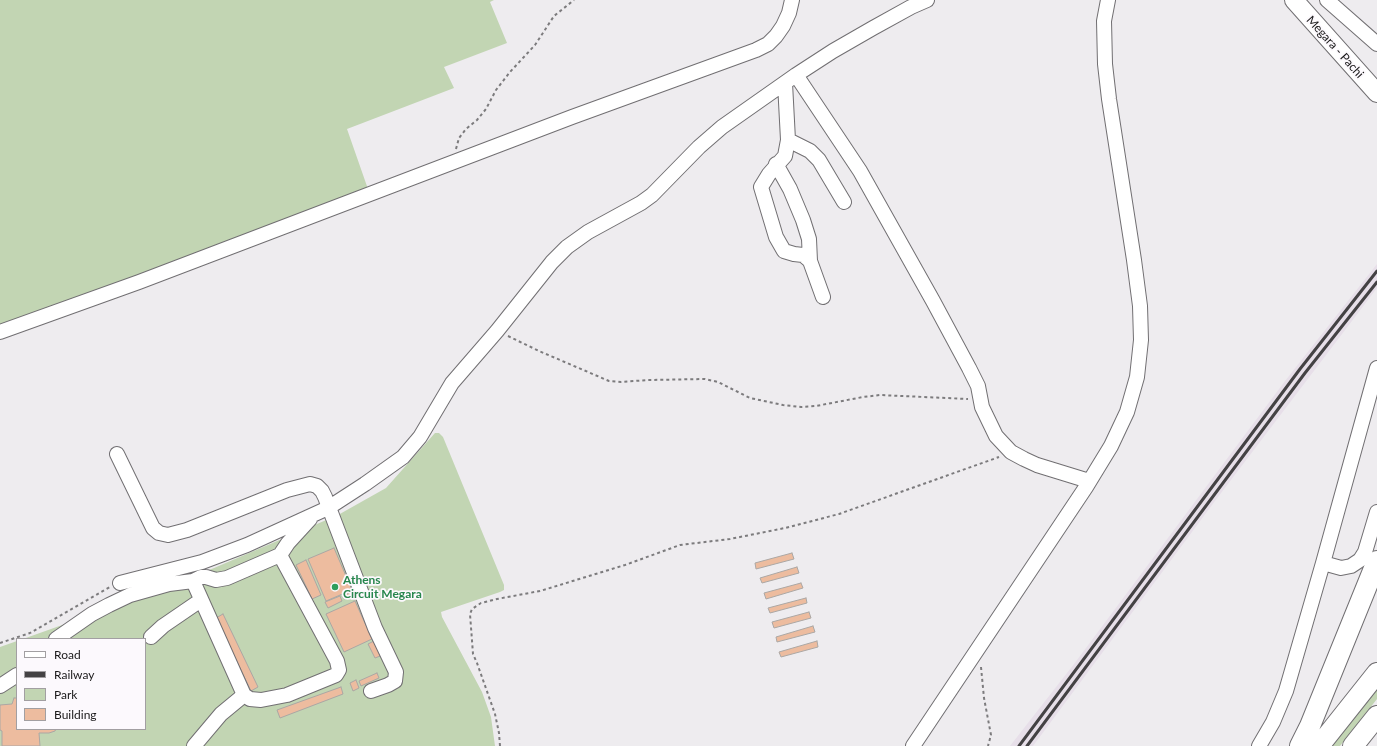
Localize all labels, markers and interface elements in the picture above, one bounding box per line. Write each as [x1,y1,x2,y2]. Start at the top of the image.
street label: Megara - Pachi [1303,13,1367,81]
place label: Athens Circuit Megara [343,573,422,601]
marker: Athens Circuit Megara [330,582,340,592]
legend [16,638,146,730]
text: Road [54,647,81,662]
text: Railway [54,667,94,682]
text: Park [54,687,77,702]
text: Building [54,707,97,722]

